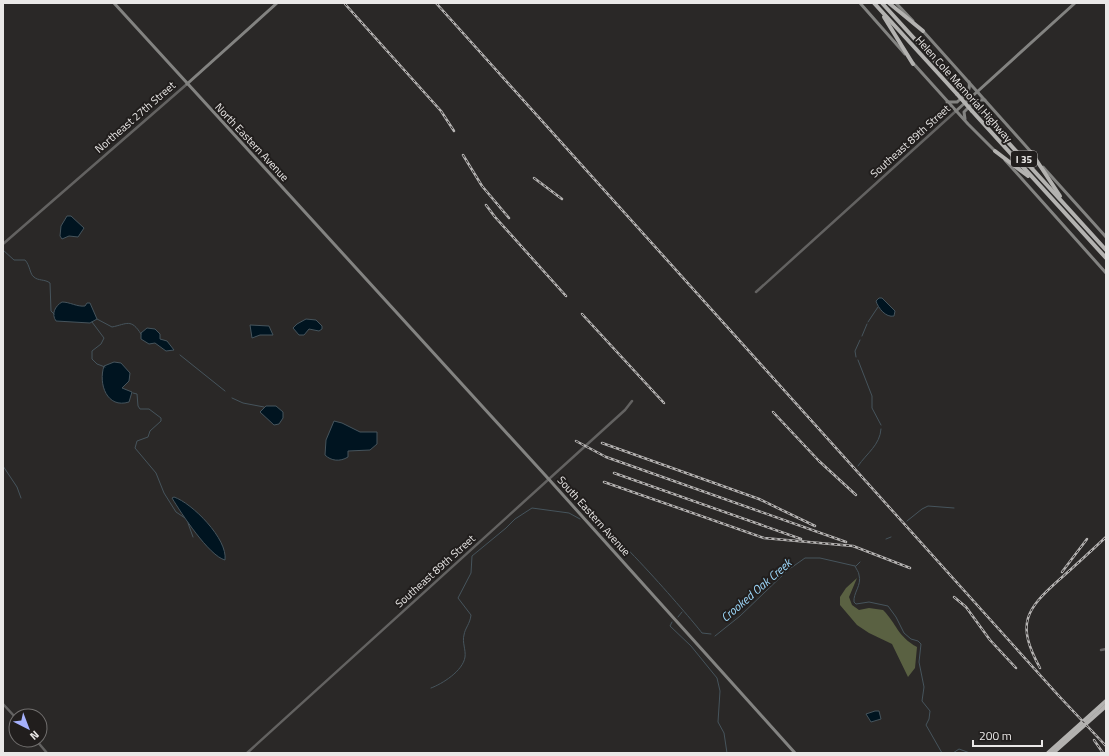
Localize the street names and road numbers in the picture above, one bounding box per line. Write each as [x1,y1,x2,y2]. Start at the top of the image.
street label: Helen Cole Memorial Highway [912,32,1017,146]
street label: Northeast 27th Street [91,77,179,157]
street label: North Eastern Avenue [211,99,293,185]
street label: Southeast 89th Street [866,101,954,181]
road number: I 35 [1011,151,1037,167]
street label: South Eastern Avenue [554,473,635,560]
street label: Southeast 89th Street [391,531,479,611]

